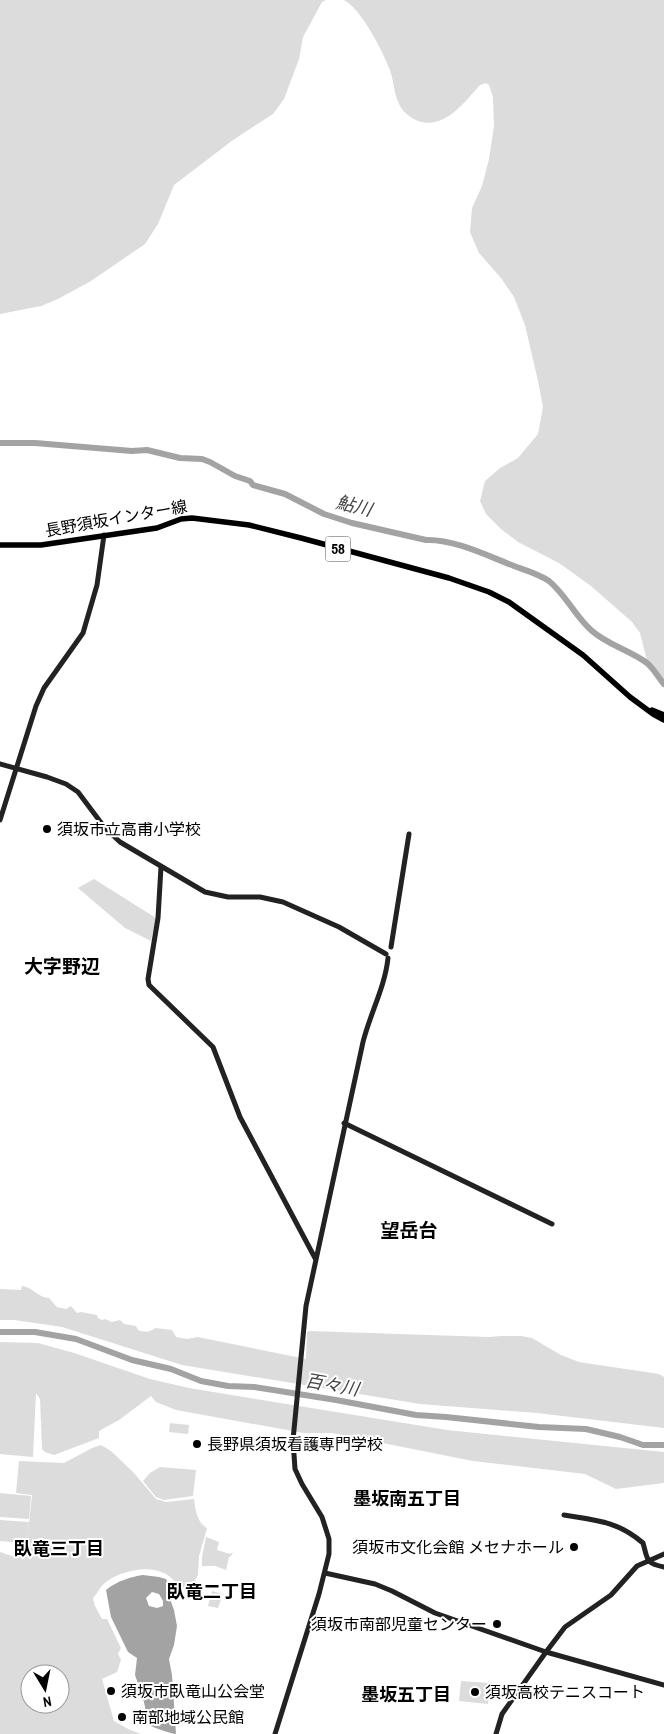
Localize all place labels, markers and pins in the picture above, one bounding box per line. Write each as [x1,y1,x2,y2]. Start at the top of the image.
place label: 須坂市立高甫小学校 [57,818,201,840]
marker: 須坂市立高甫小学校 [41,823,53,835]
place label: 長野県須坂看護専門学校 [207,1433,383,1455]
marker: 長野県須坂看護専門学校 [191,1438,203,1450]
place label: 須坂市文化会館 メセナホール [352,1536,564,1558]
marker: 須坂市文化会館 メセナホール [568,1541,580,1553]
place label: 須坂市南部児童センター [311,1613,487,1635]
marker: 須坂市南部児童センター [491,1618,503,1630]
place label: 須坂市臥竜山公会堂 [121,1680,265,1702]
place label: 須坂高校テニスコート [485,1681,645,1703]
marker: 須坂市臥竜山公会堂 [105,1685,117,1697]
marker: 須坂高校テニスコート [469,1686,481,1698]
place label: 南部地域公民館 [132,1706,244,1728]
marker: 南部地域公民館 [116,1711,128,1723]

